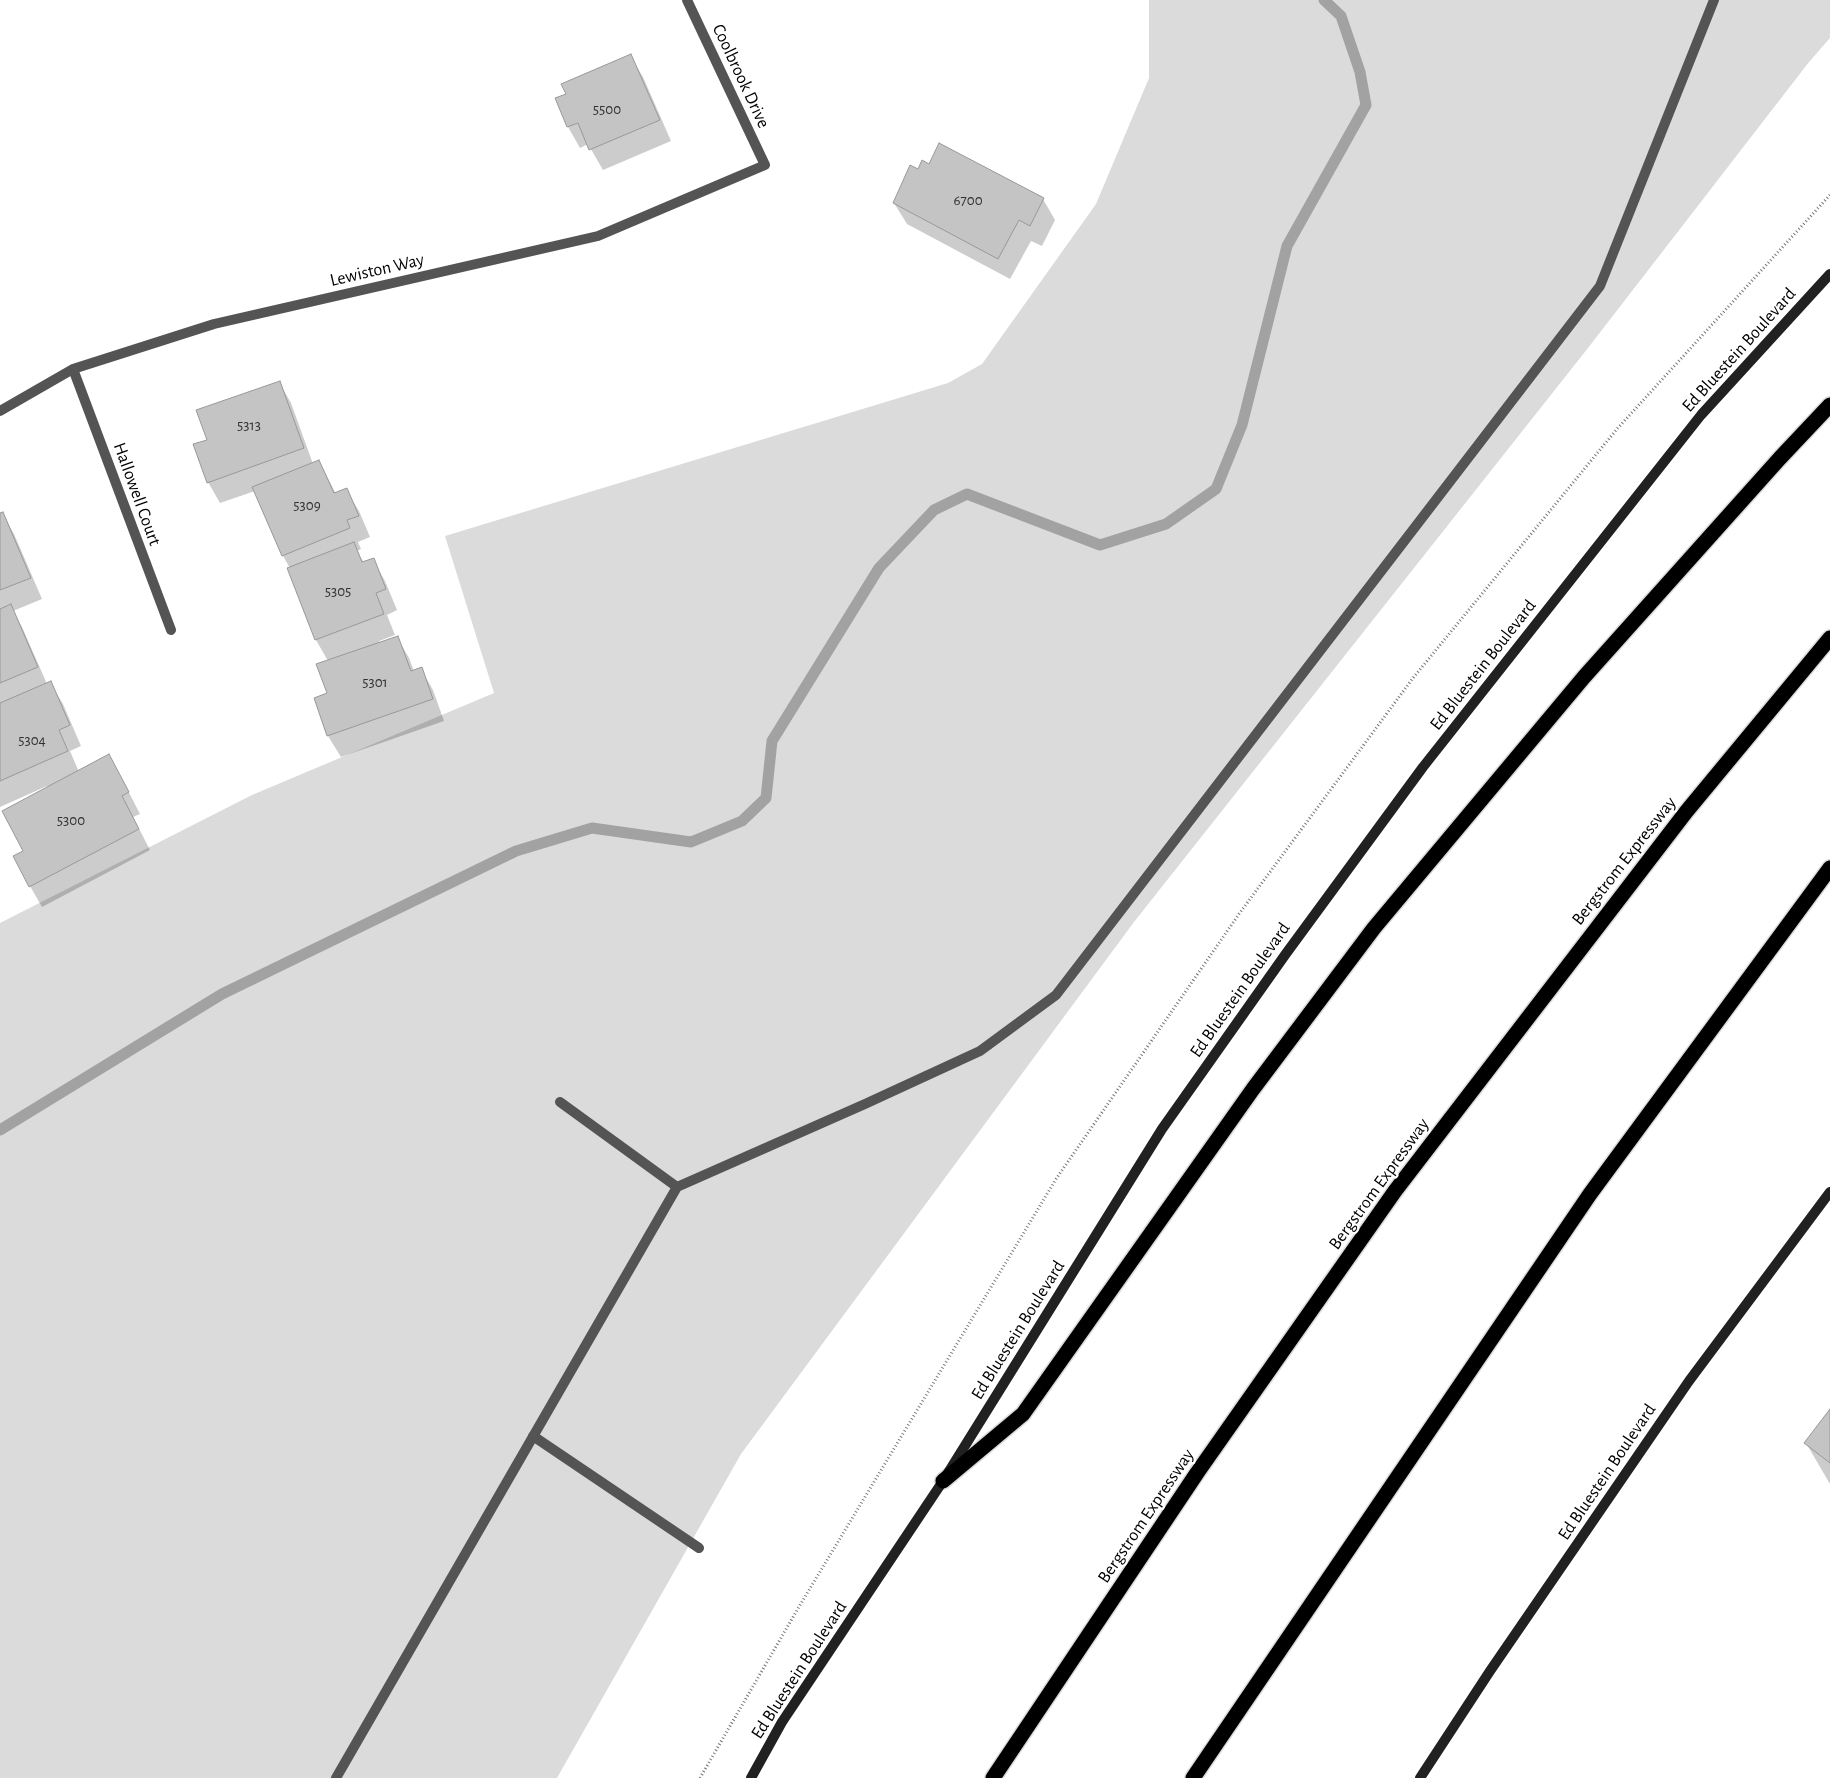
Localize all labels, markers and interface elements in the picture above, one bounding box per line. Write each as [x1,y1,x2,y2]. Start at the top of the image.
street label: Coolbrook Drive [707,21,775,131]
house number: 5500 [593,100,621,118]
house number: 6700 [953,191,983,209]
street label: Lewiston Way [328,249,426,291]
street label: Ed Bluestein Boulevard [1677,283,1801,417]
house number: 5313 [237,416,261,434]
street label: Hallowell Court [108,439,166,549]
house number: 5309 [293,496,321,514]
house number: 5305 [325,582,351,600]
street label: Ed Bluestein Boulevard [1425,595,1541,735]
house number: 5301 [362,673,388,691]
house number: 5304 [18,731,46,749]
street label: Bergstrom Expressway [1567,792,1681,930]
house number: 5300 [57,811,85,829]
street label: Ed Bluestein Boulevard [1185,918,1295,1062]
street label: Bergstrom Expressway [1324,1114,1434,1254]
street label: Ed Bluestein Boulevard [966,1256,1070,1404]
street label: Ed Bluestein Boulevard [1553,1400,1661,1544]
street label: Bergstrom Expressway [1093,1445,1199,1587]
street label: Ed Bluestein Boulevard [746,1597,852,1743]

